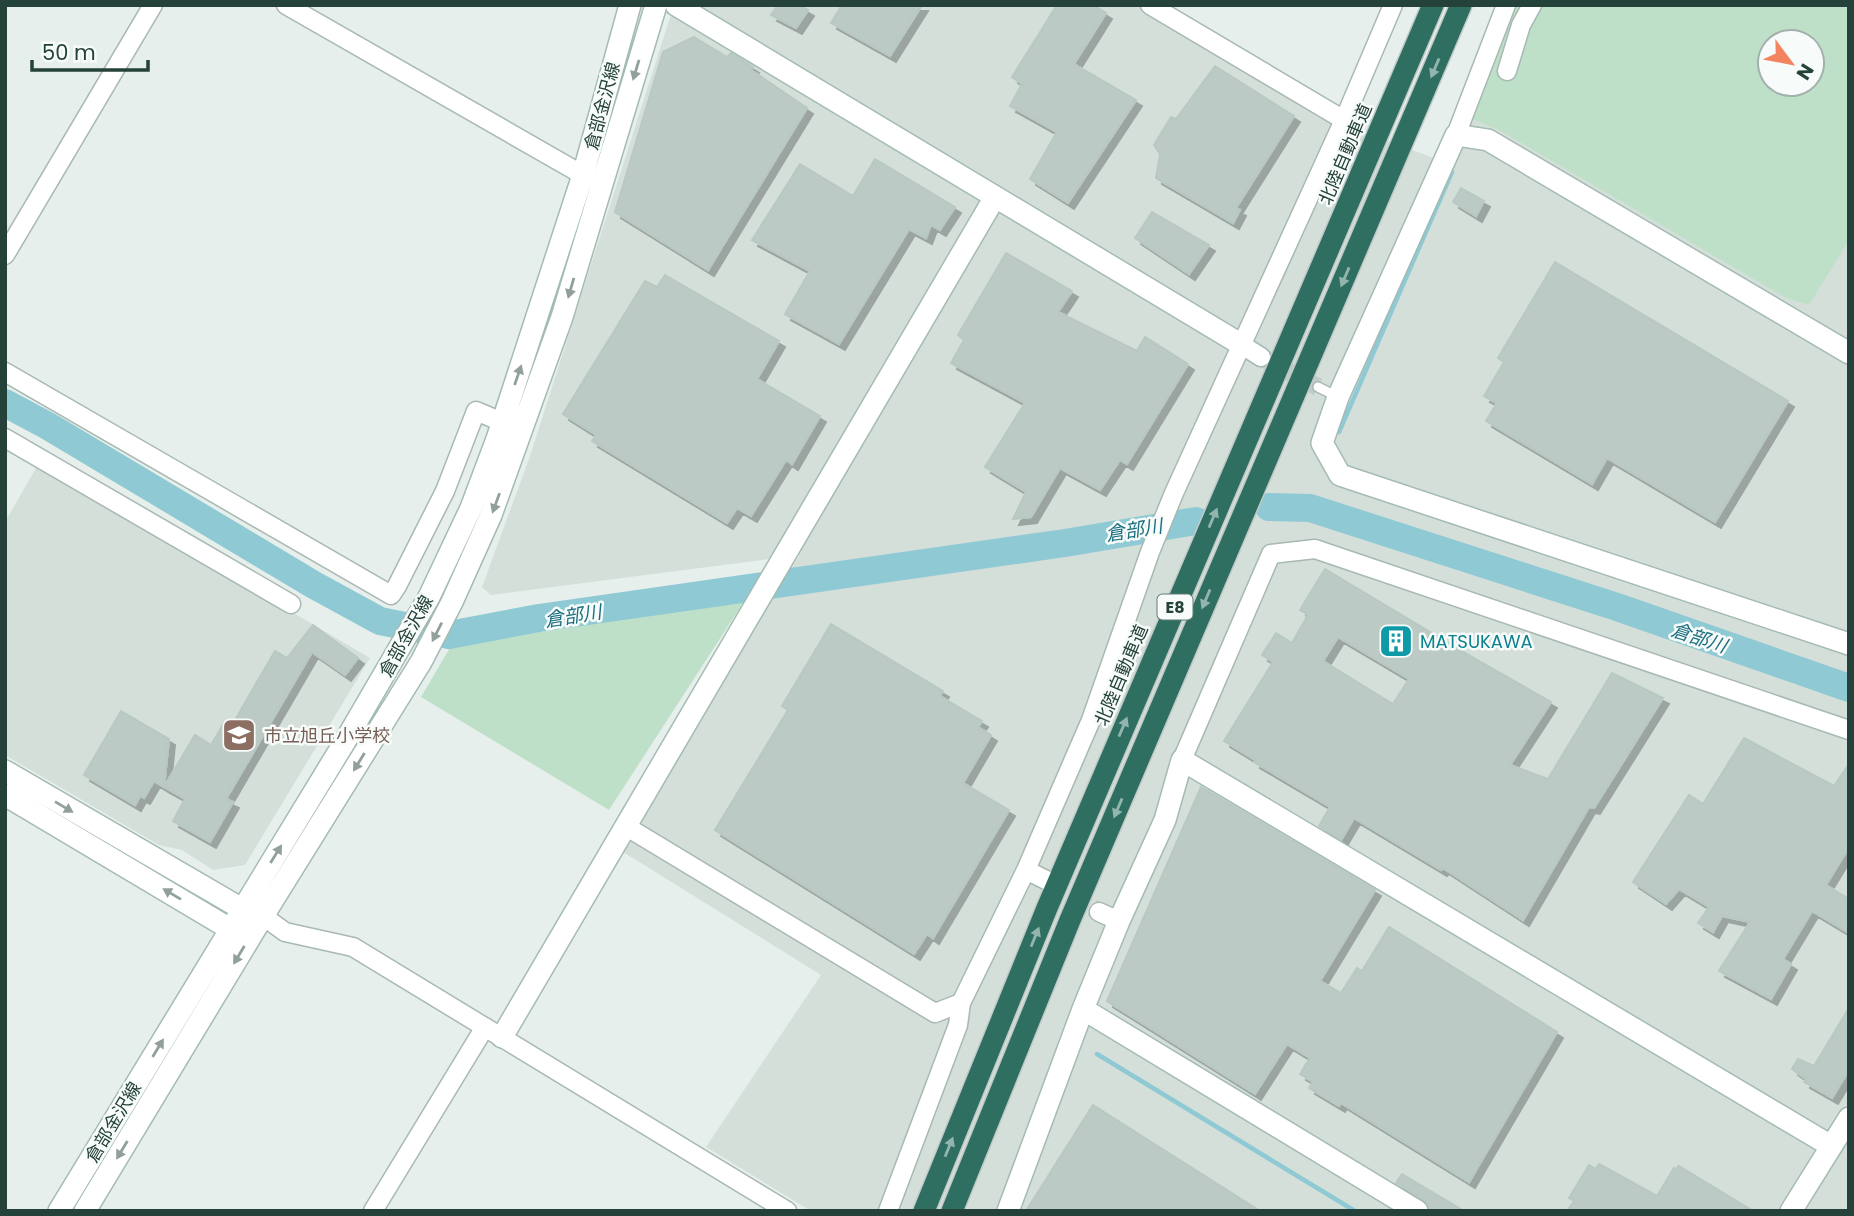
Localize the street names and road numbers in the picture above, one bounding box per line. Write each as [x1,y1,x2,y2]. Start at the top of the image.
street label: 倉部金沢線 [578,59,626,153]
street label: 北陸自動車道 [1312,99,1378,209]
street label: 倉部金沢線 [373,591,439,681]
road number: E8 [1158,594,1192,620]
street label: 北陸自動車道 [1088,620,1154,730]
street label: 倉部金沢線 [79,1077,147,1167]

